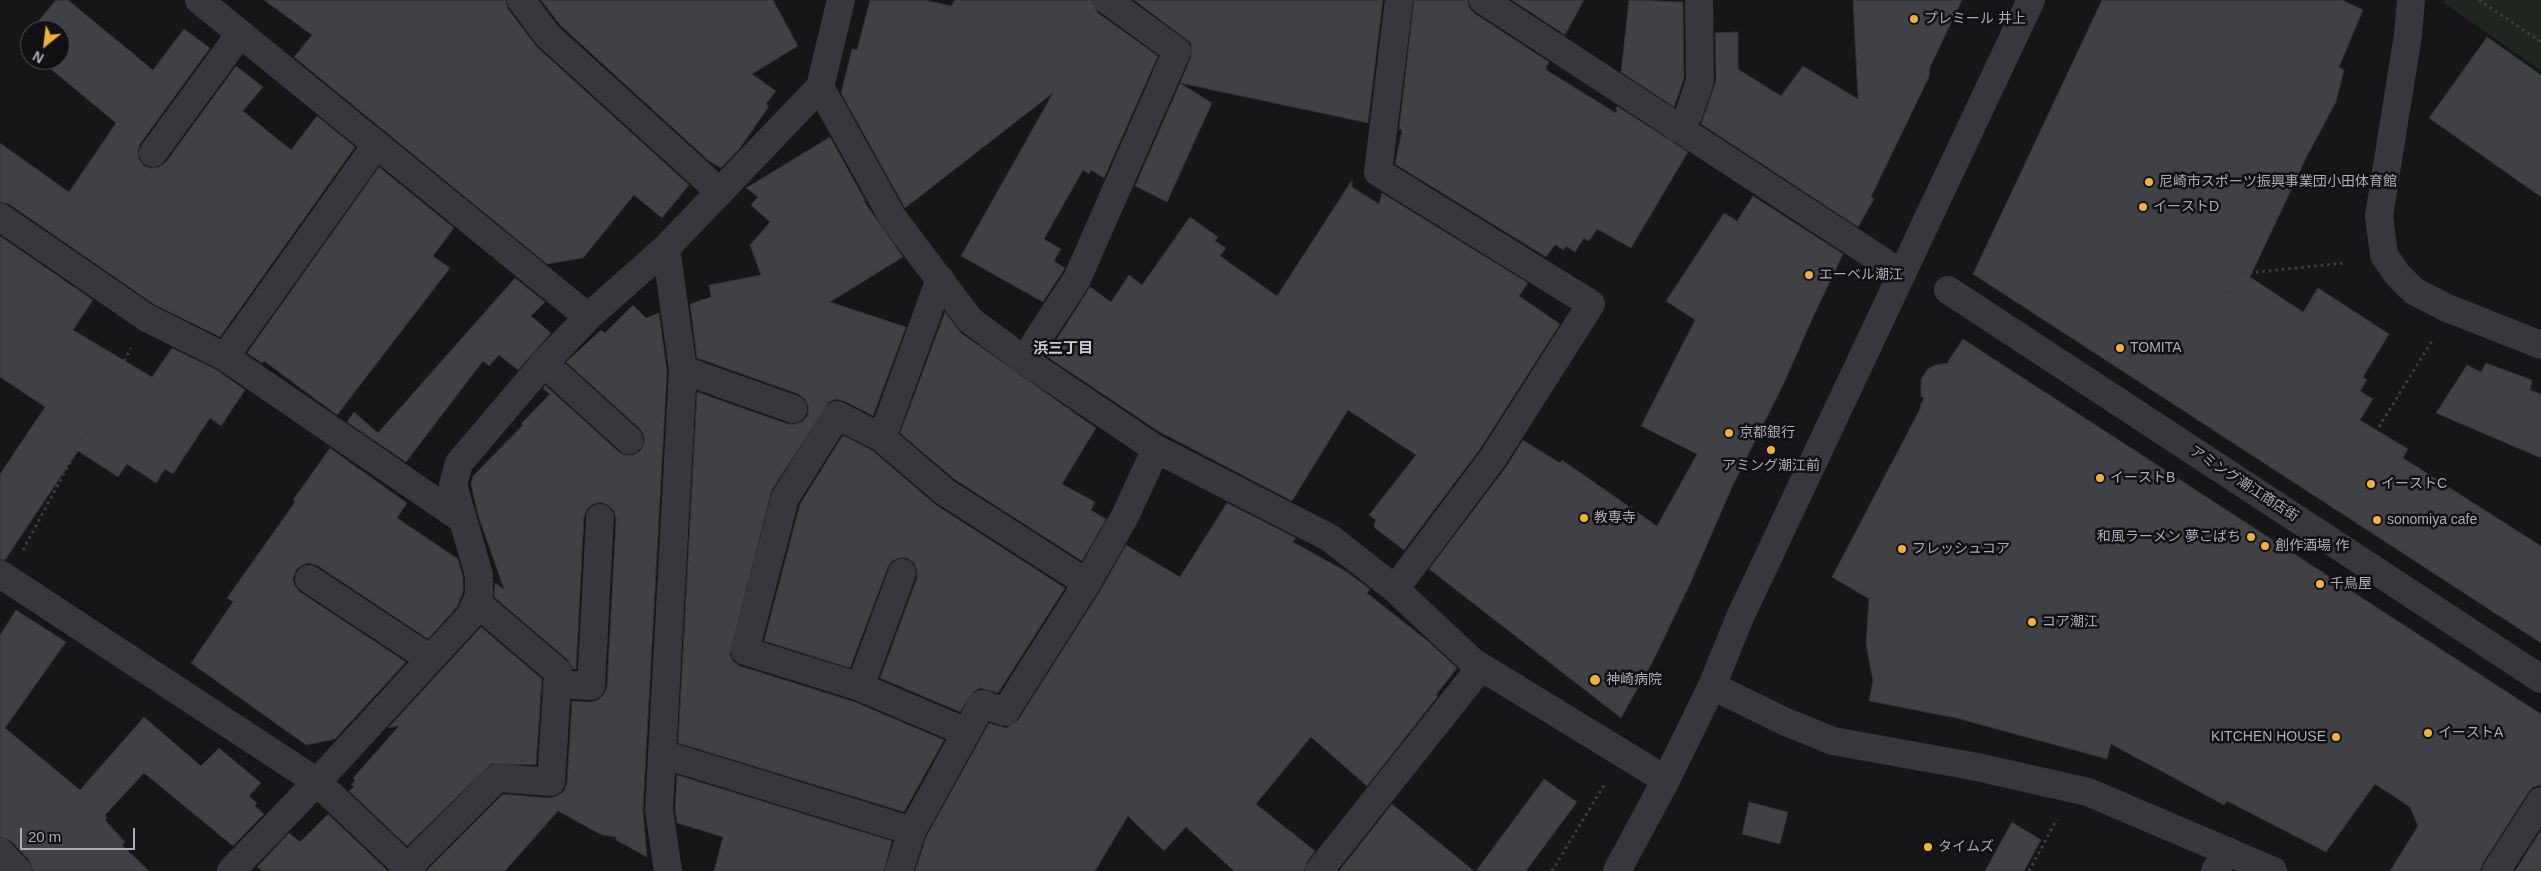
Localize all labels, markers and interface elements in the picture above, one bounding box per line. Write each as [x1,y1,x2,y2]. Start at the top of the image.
place label: プレミール 井上 [1924,11,2026,27]
marker: プレミール 井上 [1908,13,1920,25]
north arrow [20,20,70,70]
text: N [30,48,47,67]
place label: 尼崎市スポーツ振興事業団小田体育館 [2159,174,2397,190]
marker: 尼崎市スポーツ振興事業団小田体育館 [2143,176,2155,188]
place label: イーストD [2153,199,2219,215]
marker: イーストD [2137,201,2149,213]
place label: エーベル潮江 [1819,267,1903,283]
marker: エーベル潮江 [1803,269,1815,281]
district label: 浜三丁目 [1033,340,1093,358]
place label: TOMITA [2130,340,2182,356]
marker: TOMITA [2114,342,2126,354]
place label: 京都銀行 [1739,425,1795,441]
marker: 京都銀行 [1723,427,1735,439]
street label: アミング潮江商店街 [2187,443,2301,525]
marker: アミング潮江前 [1765,444,1777,456]
place label: アミング潮江前 [1722,458,1820,474]
place label: イーストB [2110,470,2175,486]
marker: イーストB [2094,472,2106,484]
place label: イーストC [2381,476,2447,492]
marker: イーストC [2365,478,2377,490]
place label: 教専寺 [1594,510,1636,526]
marker: 教専寺 [1578,512,1590,524]
place label: sonomiya cafe [2387,512,2477,528]
marker: sonomiya cafe [2371,514,2383,526]
place label: 和風ラーメン 夢こばち [2097,529,2241,545]
marker: 和風ラーメン 夢こばち [2245,531,2257,543]
place label: 創作酒場 作 [2275,538,2349,554]
marker: 創作酒場 作 [2259,540,2271,552]
place label: フレッシュコア [1912,541,2010,557]
marker: フレッシュコア [1896,543,1908,555]
place label: 千鳥屋 [2330,576,2372,592]
marker: 千鳥屋 [2314,578,2326,590]
place label: コア潮江 [2042,614,2098,630]
marker: コア潮江 [2026,616,2038,628]
place label: 神崎病院 [1606,672,1662,688]
marker: 神崎病院 [1588,673,1602,687]
place label: イーストA [2438,725,2503,741]
marker: イーストA [2422,727,2434,739]
place label: KITCHEN HOUSE [2211,729,2326,745]
marker: KITCHEN HOUSE [2330,731,2342,743]
scale bar [22,818,138,850]
text: 20 m [28,828,61,845]
place label: タイムズ [1938,839,1994,855]
marker: タイムズ [1922,841,1934,853]

